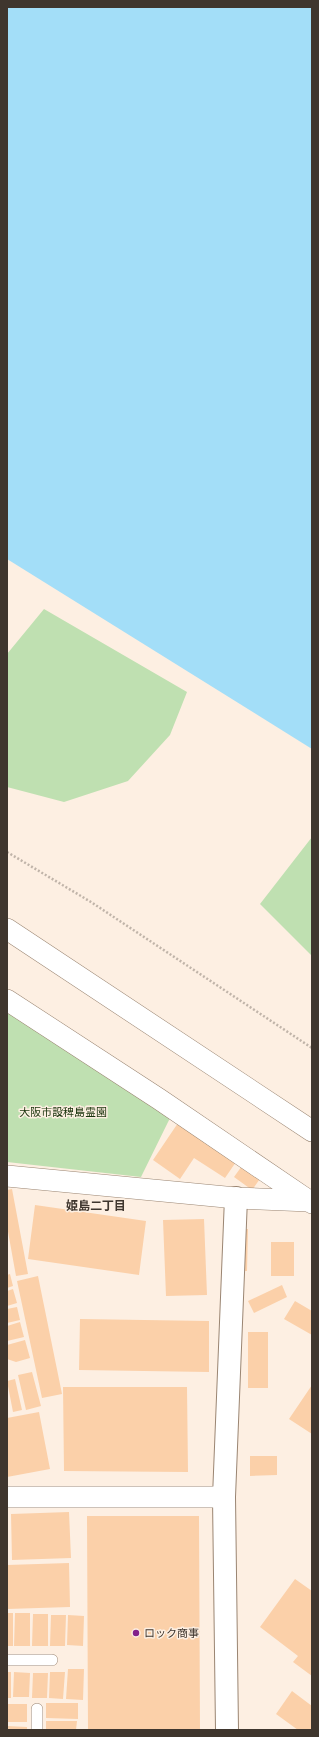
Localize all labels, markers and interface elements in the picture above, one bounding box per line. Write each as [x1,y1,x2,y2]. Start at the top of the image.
park label: 大阪市設稗島霊園 [19,1105,107,1119]
district label: 姫島二丁目 [66,1198,126,1213]
place label: ロック商事 [144,1626,199,1640]
marker: ロック商事 [131,1628,141,1638]

